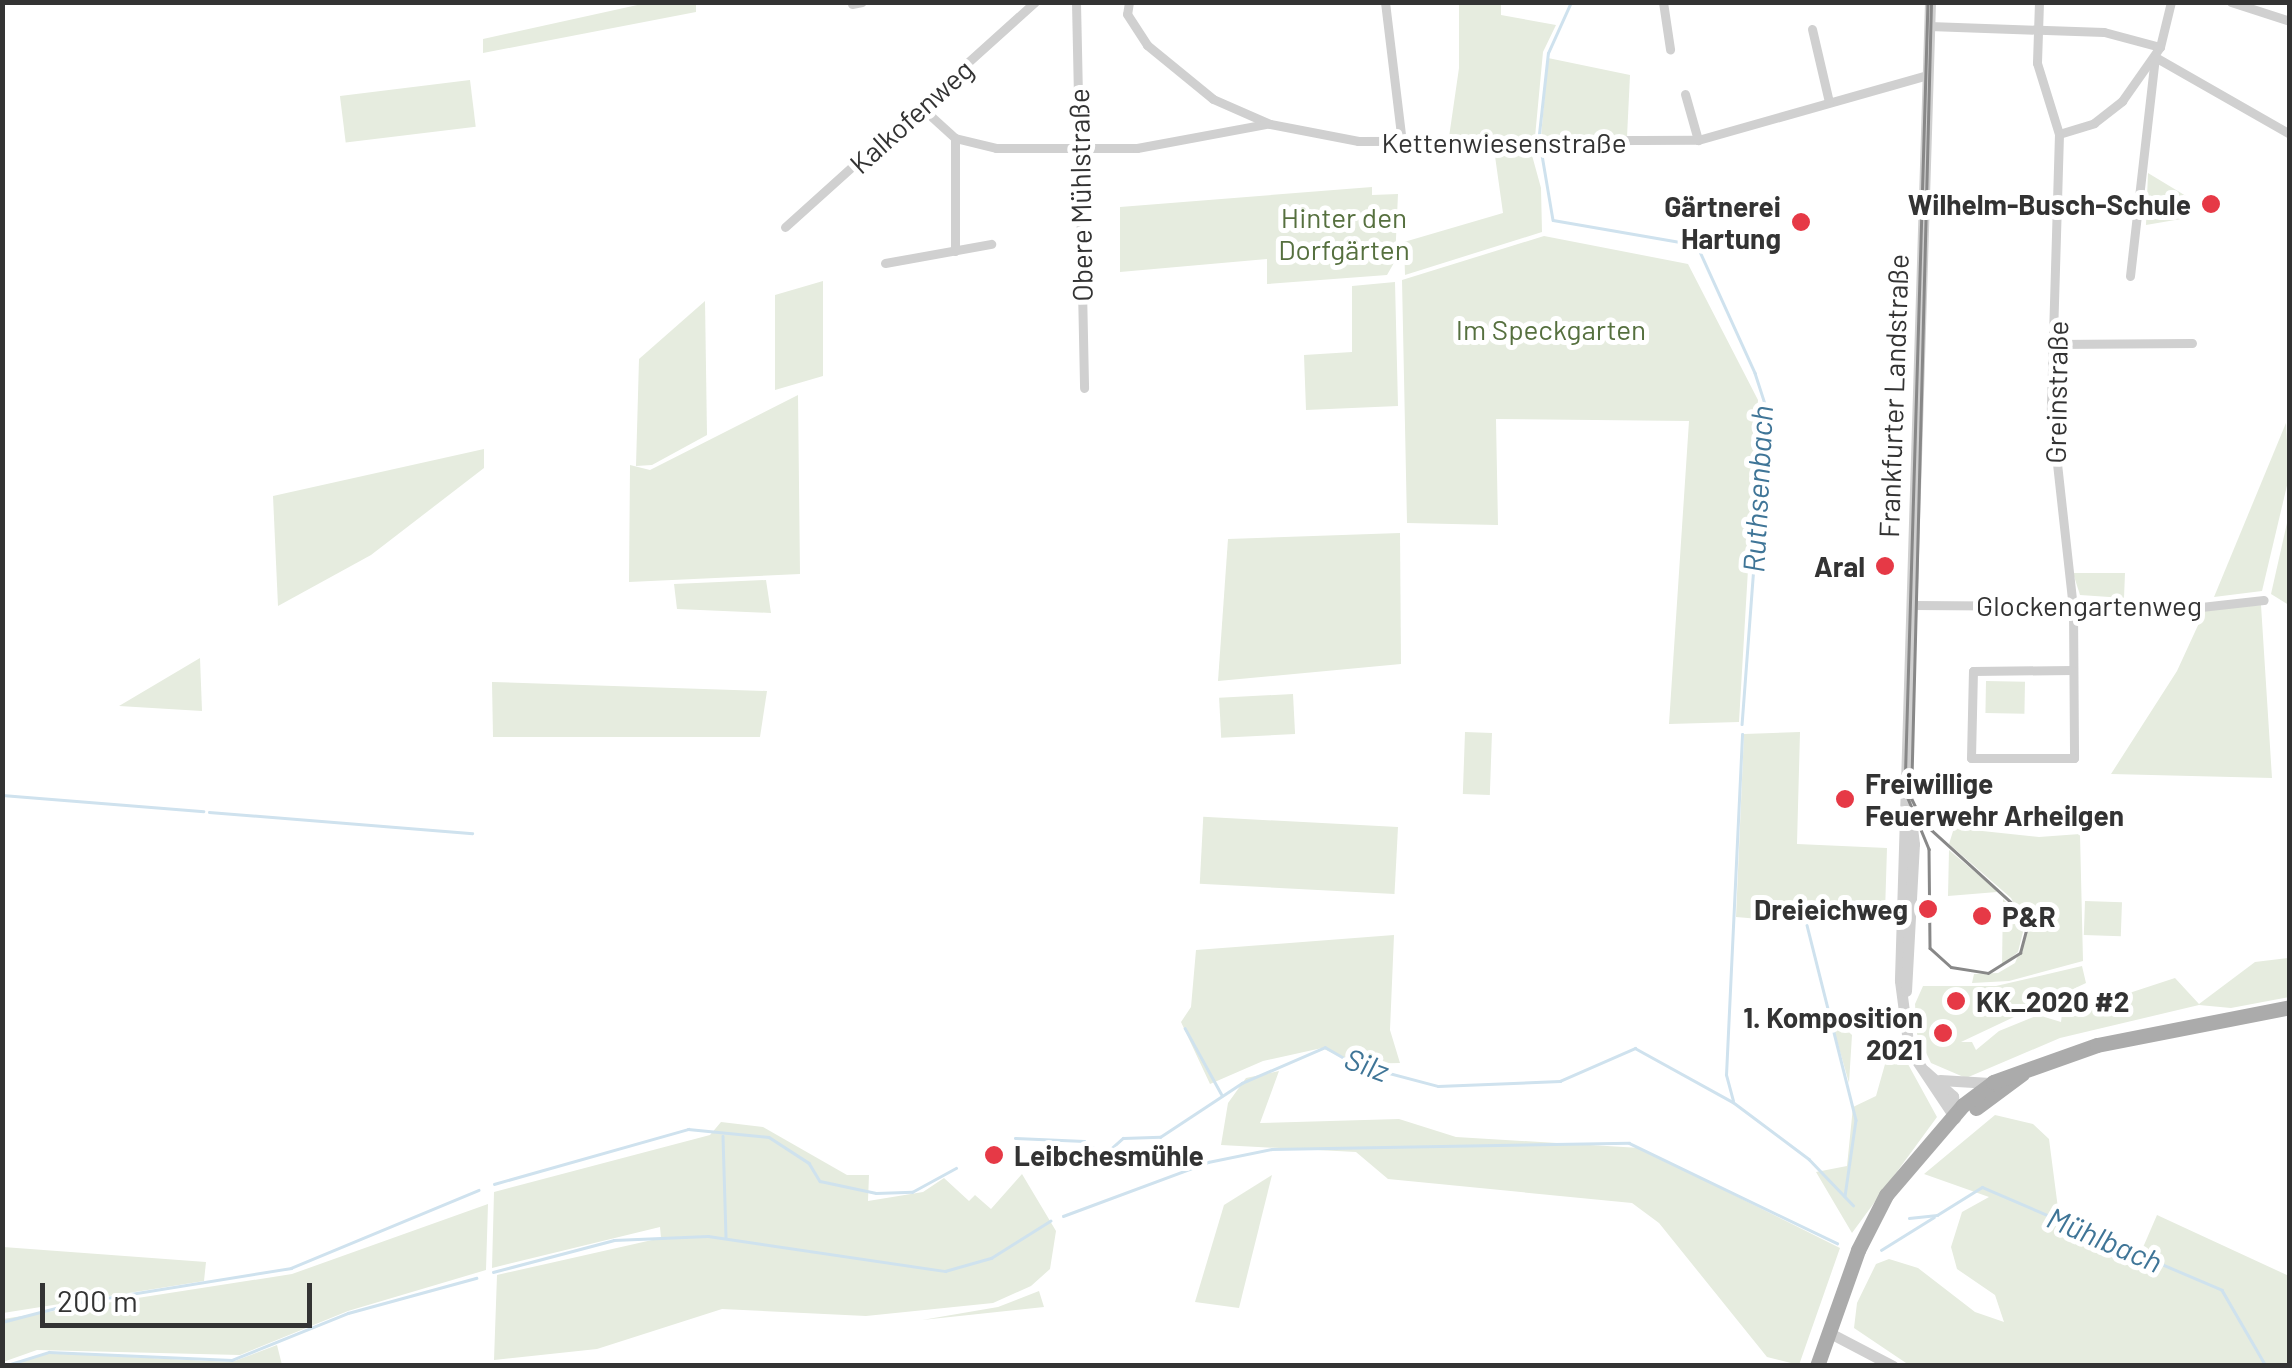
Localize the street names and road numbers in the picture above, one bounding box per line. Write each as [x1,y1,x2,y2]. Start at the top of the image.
street label: Kalkofenweg [842,52,980,180]
street label: Obere Mühlstraße [1061,88,1099,302]
street label: Kettenwiesenstraße [1381,125,1627,159]
street label: Frankfurter Landstraße [1871,253,1915,539]
street label: Greinstraße [2038,320,2074,464]
street label: Glockengartenweg [1976,588,2202,622]

